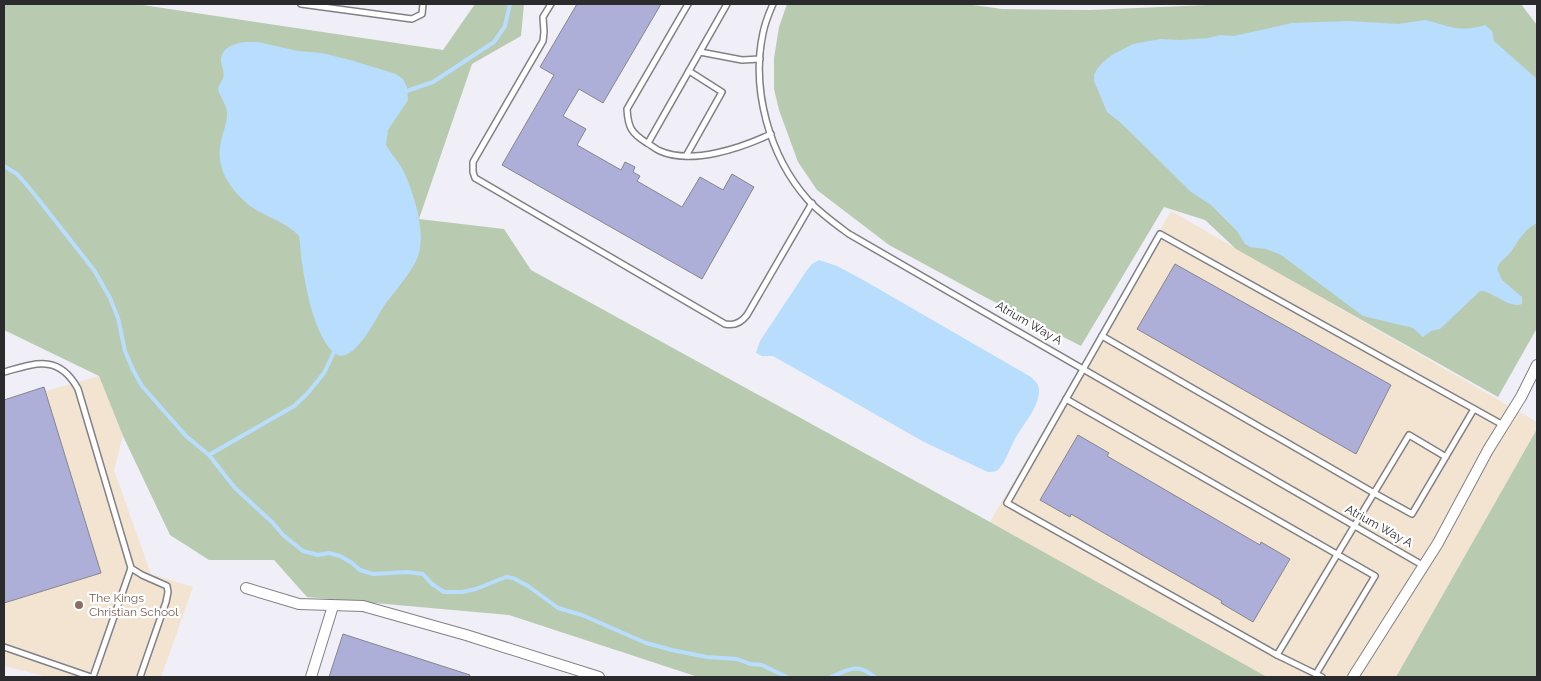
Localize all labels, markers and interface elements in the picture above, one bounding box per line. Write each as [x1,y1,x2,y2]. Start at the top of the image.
street label: Atrium Way A [993,298,1065,348]
street label: Atrium Way A [1343,502,1415,550]
place label: The Kings Christian School [89,591,179,619]
marker: The Kings Christian School [73,599,85,611]

